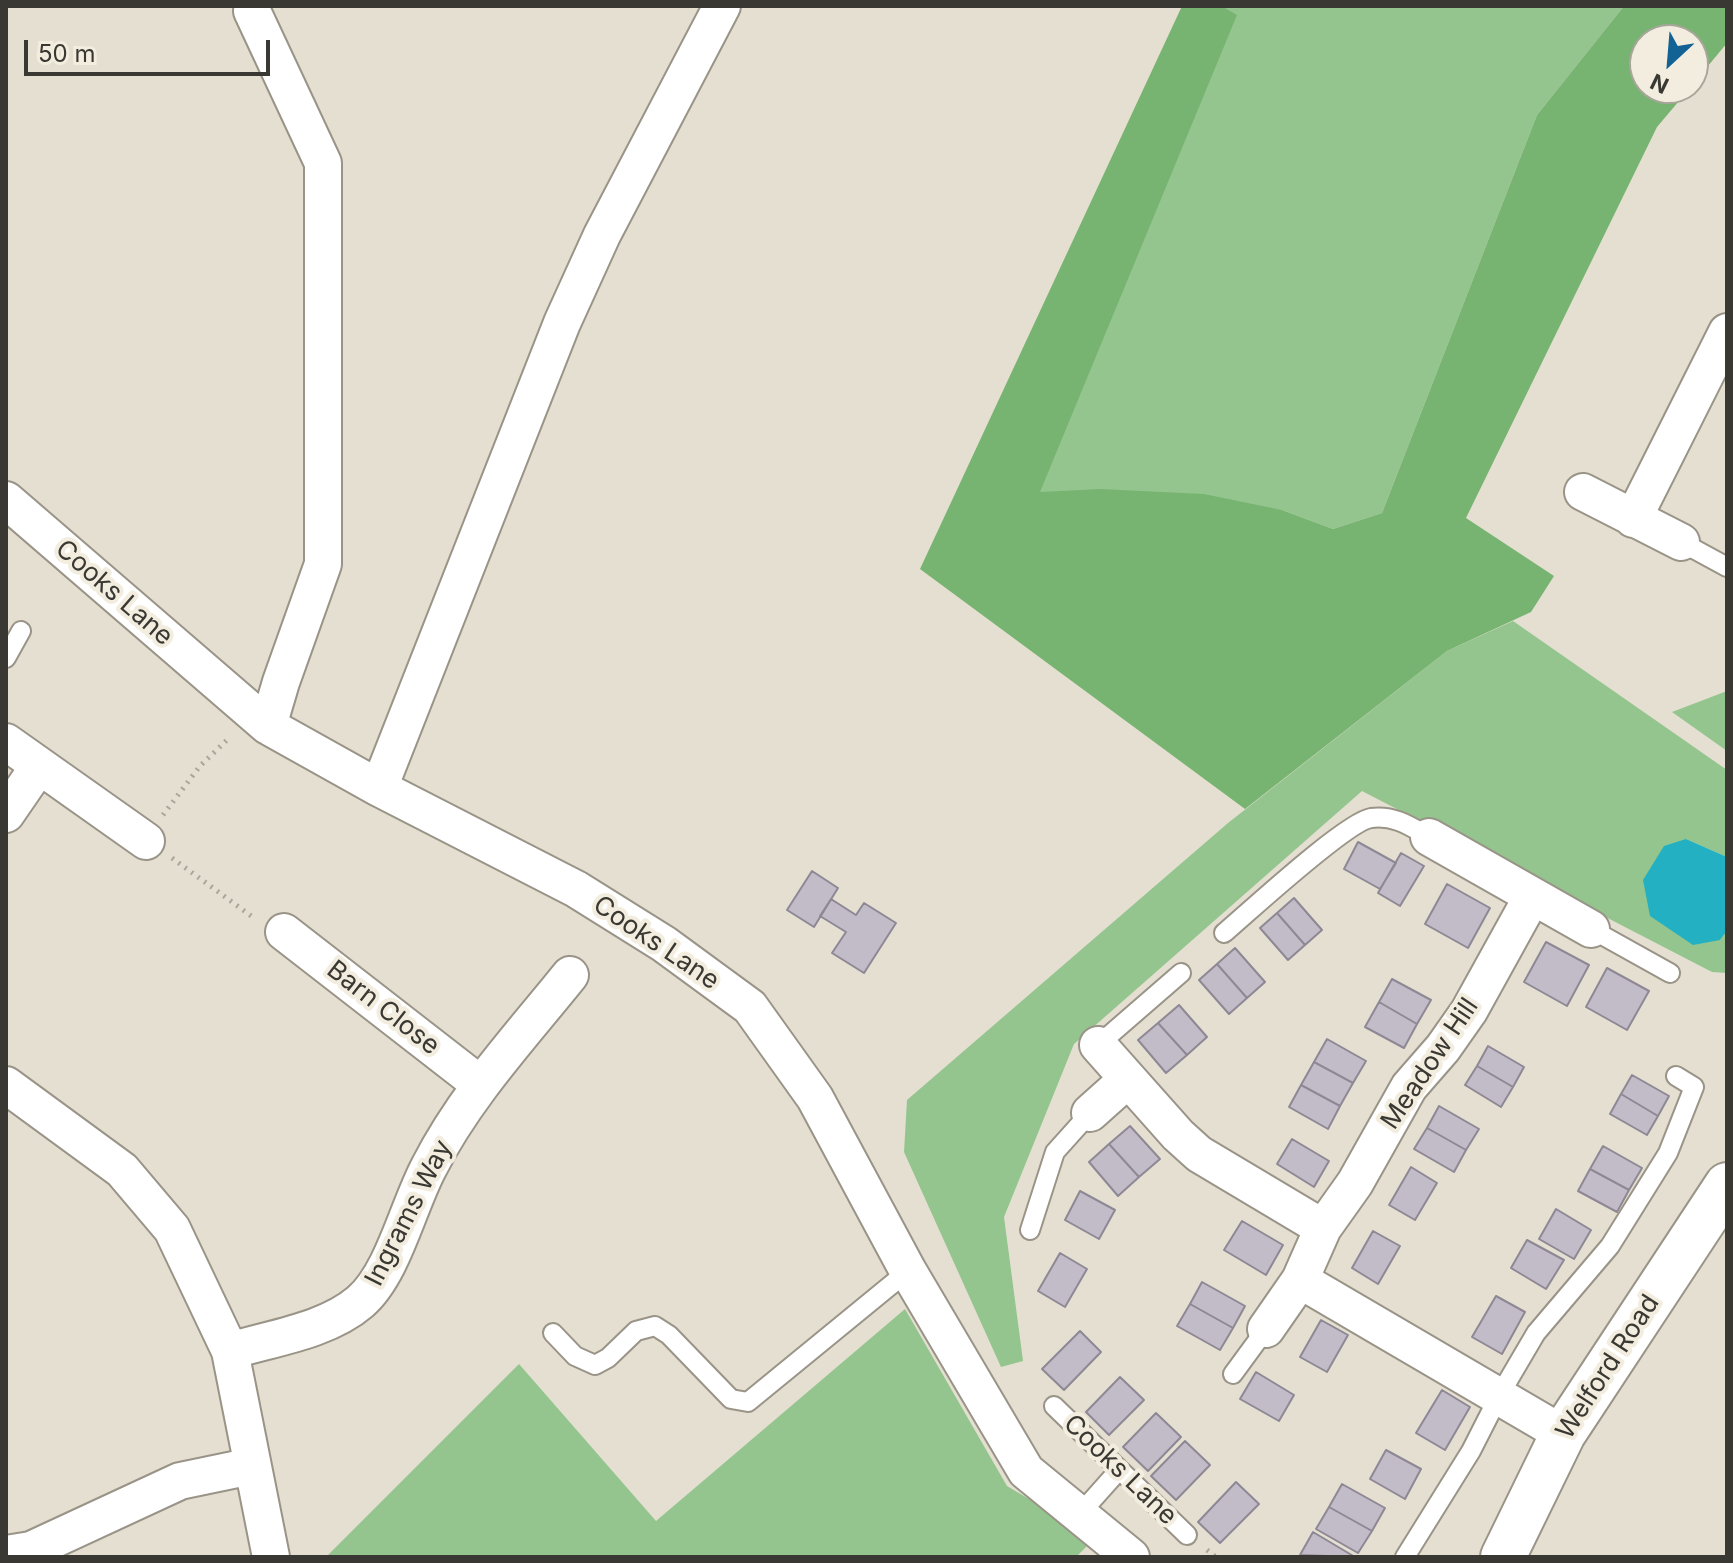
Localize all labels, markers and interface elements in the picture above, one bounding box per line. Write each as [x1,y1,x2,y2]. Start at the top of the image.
scale bar [28,24,274,74]
north arrow [1629,24,1709,104]
text: 50 m [38,39,96,68]
text: N [1646,68,1673,99]
street label: Cooks Lane [49,534,179,652]
street label: Cooks Lane [587,889,725,997]
street label: Barn Close [321,954,445,1062]
street label: Meadow Hill [1375,993,1485,1135]
street label: Ingrams Way [359,1135,459,1291]
street label: Welford Road [1550,1289,1666,1445]
street label: Cooks Lane [1057,1408,1183,1532]

